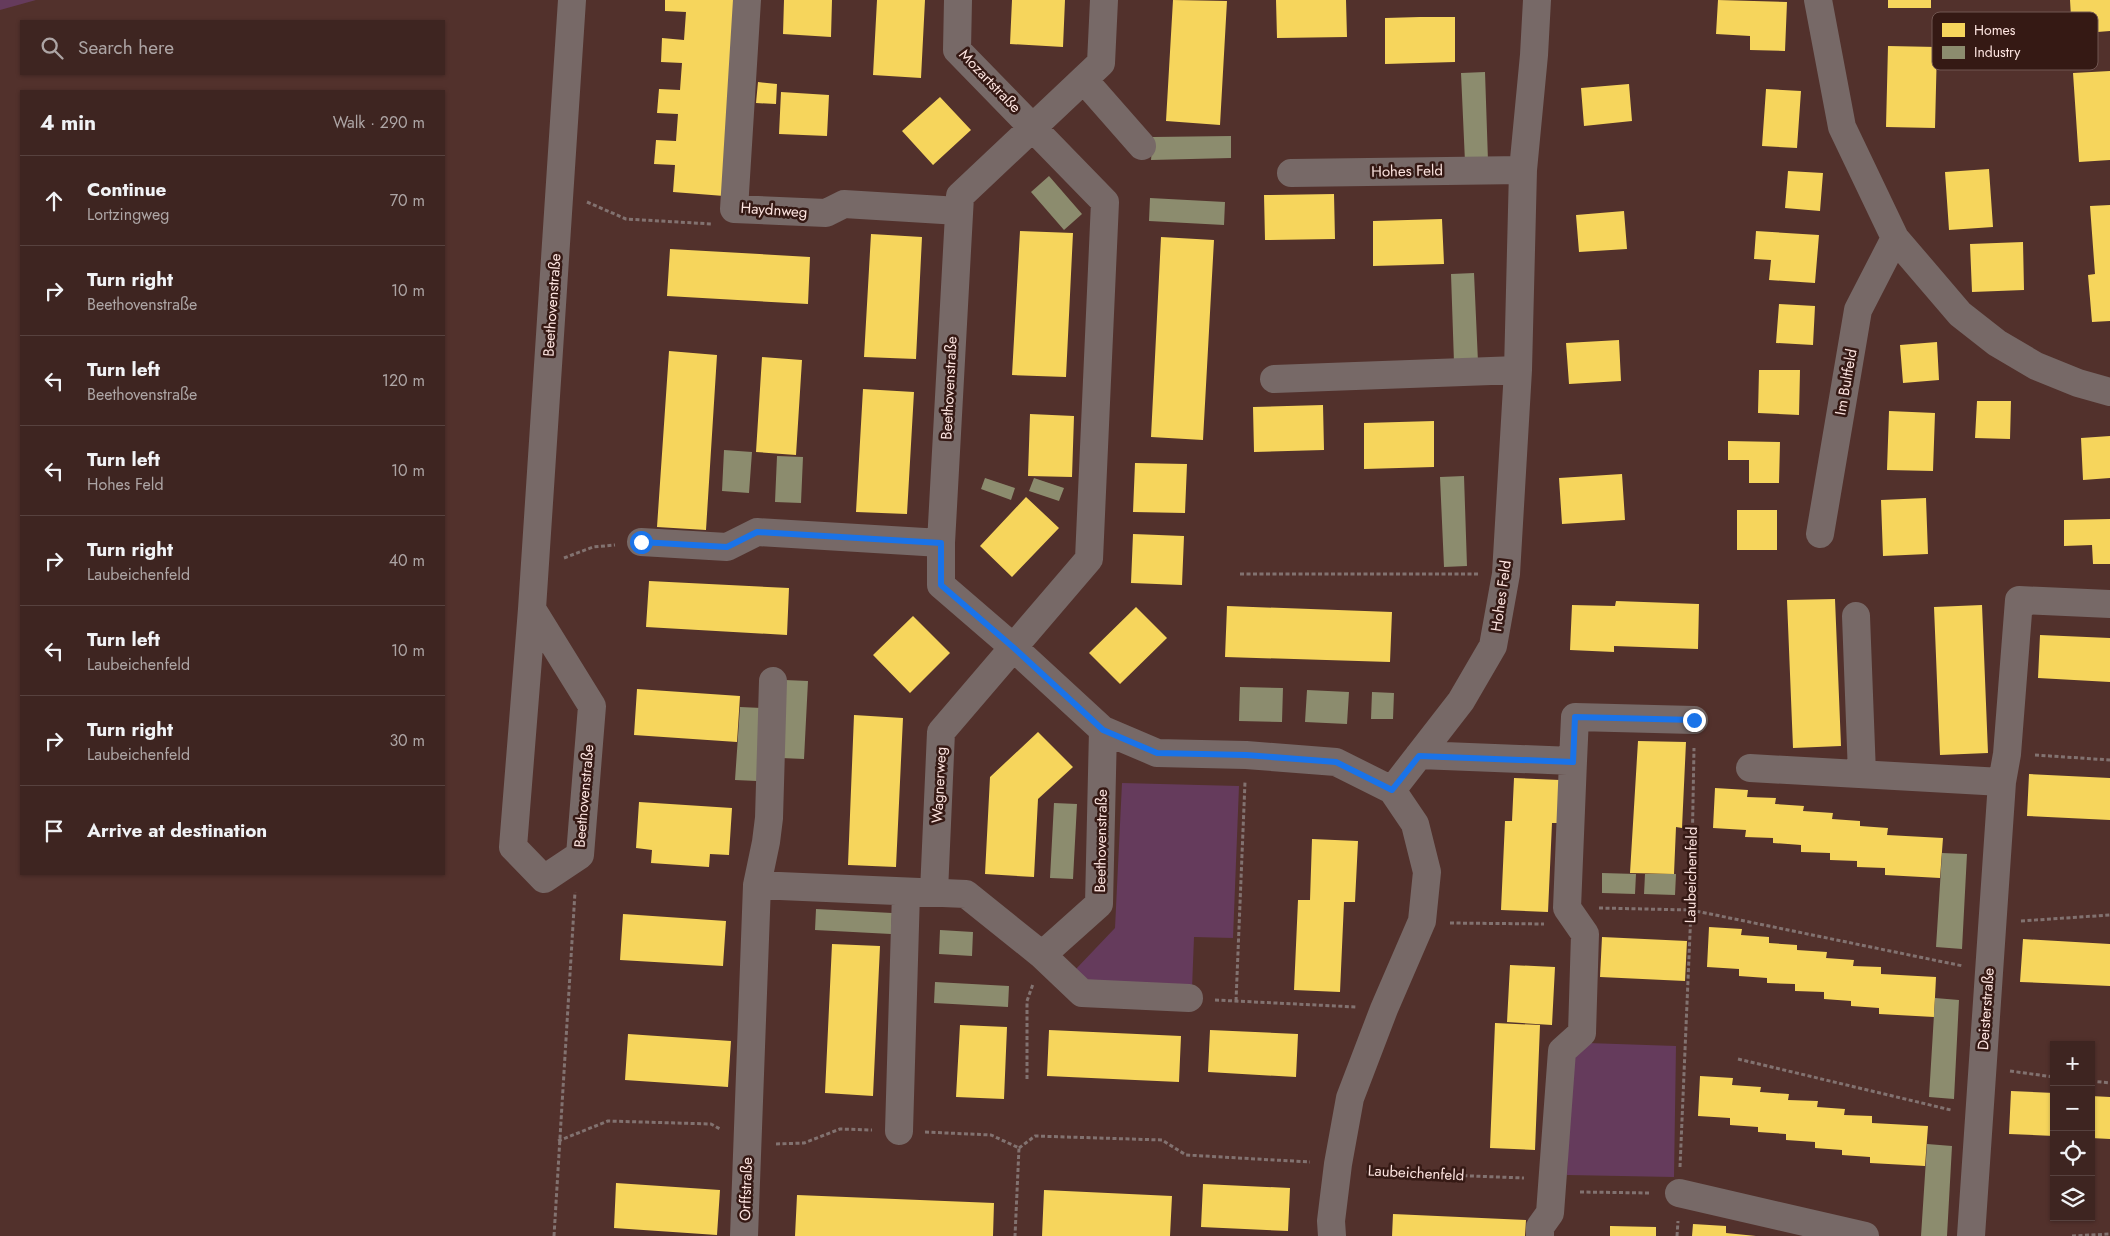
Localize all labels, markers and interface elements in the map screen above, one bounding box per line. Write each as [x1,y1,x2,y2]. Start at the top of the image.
legend [1932,12,2098,70]
search box [20,20,445,75]
text: Homes [1974,20,2016,40]
icon: search [38,34,66,62]
text: Search here [78,34,174,61]
text: Industry [1974,42,2021,62]
street label: Mozartstraße [954,44,1026,118]
text: 4 min [40,108,96,138]
text: Walk · 290 m [333,111,425,134]
street label: Hohes Feld [1371,159,1443,183]
text: Continue [87,176,166,203]
icon: ahead [40,187,68,215]
text: 70 m [390,189,425,212]
street label: Haydnweg [740,197,808,223]
text: Lortzingweg [87,203,169,226]
street label: Beethovenstraße [537,252,567,357]
text: Turn right [87,266,173,293]
icon: right [40,277,68,305]
text: 10 m [391,279,425,302]
text: Beethovenstraße [87,293,197,316]
street label: Beethovenstraße [935,336,963,440]
street label: Im Bultfeld [1829,347,1863,417]
text: Turn left [87,356,160,383]
icon: left [40,367,68,395]
text: 120 m [382,369,425,392]
text: Beethovenstraße [87,383,197,406]
text: Turn left [87,446,160,473]
icon: left [40,457,68,485]
text: 10 m [391,459,425,482]
text: Hohes Feld [87,473,164,496]
route start [630,531,653,554]
text: Turn right [87,536,173,563]
icon: right [40,547,68,575]
text: 40 m [389,549,425,572]
street label: Hohes Feld [1485,559,1517,633]
text: Laubeichenfeld [87,563,190,586]
text: Turn left [87,626,160,653]
icon: left [40,637,68,665]
text: 10 m [391,639,425,662]
text: Laubeichenfeld [87,653,190,676]
route end [1683,709,1706,732]
text: Turn right [87,716,173,743]
icon: right [40,727,68,755]
text: 30 m [389,729,425,752]
text: Laubeichenfeld [87,743,190,766]
street label: Beethovenstraße [569,743,599,848]
street label: Wagnerweg [926,746,952,824]
street label: Beethovenstraße [1089,789,1113,893]
icon: arrive [40,817,68,845]
text: Arrive at destination [87,817,267,844]
street label: Laubeichenfeld [1679,826,1703,924]
street label: Deisterstraße [1972,967,2000,1051]
map controls [2050,1041,2095,1221]
button: + [2050,1041,2095,1086]
button: − [2050,1086,2095,1131]
button: locate [2050,1131,2095,1176]
street label: Orffstraße [734,1156,758,1221]
street label: Laubeichenfeld [1367,1159,1465,1187]
button: layers [2050,1176,2095,1221]

